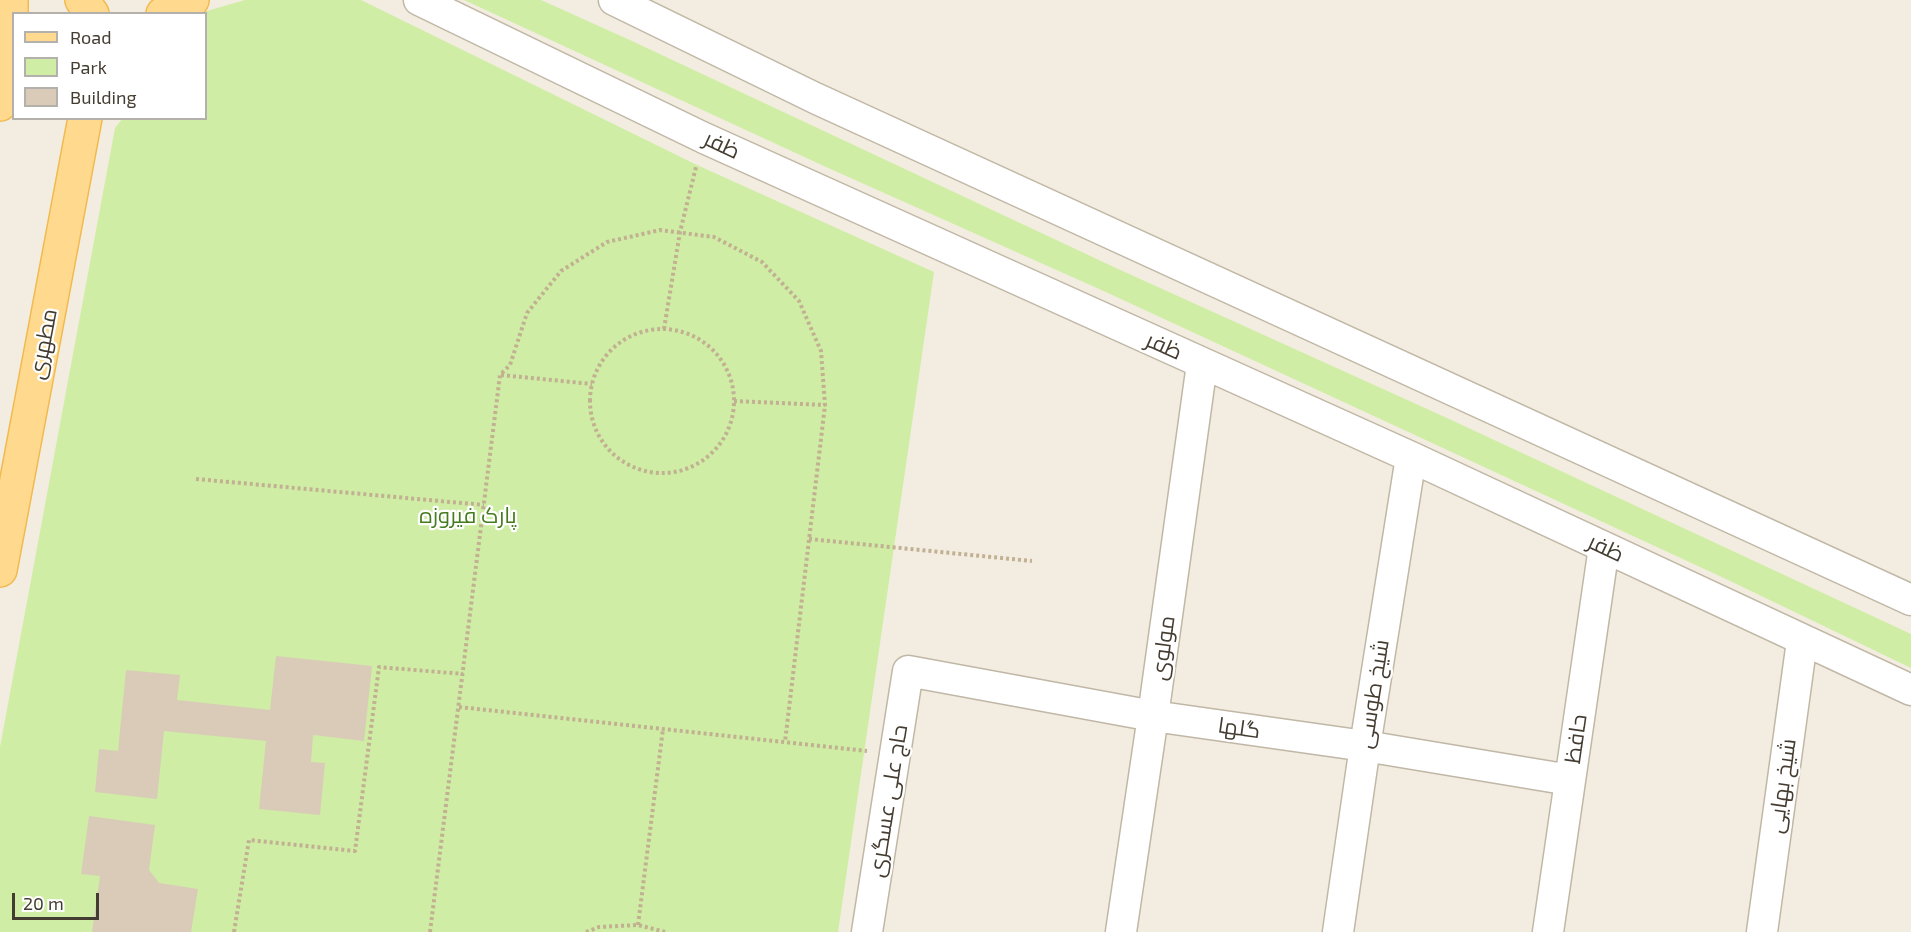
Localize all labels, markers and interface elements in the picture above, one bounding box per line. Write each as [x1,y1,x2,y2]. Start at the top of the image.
legend [12,12,207,120]
text: Road [70,26,111,48]
text: Park [70,56,107,78]
text: Building [70,86,137,108]
street label: ظفر [700,125,744,165]
street label: مطهری [23,306,63,382]
street label: ظفر [1142,326,1186,366]
park label: پارک فیروزه [419,503,517,529]
street label: ظفر [1584,528,1628,568]
street label: مولوی [1145,614,1181,682]
street label: شیخ طوسی [1351,638,1395,750]
street label: گلها [1216,712,1262,744]
street label: حافظ [1559,713,1593,765]
street label: حاج علی عسگری [863,723,913,879]
street label: شیخ بهایی [1762,737,1802,835]
scale bar [15,881,102,919]
text: 20 m [23,892,64,914]

